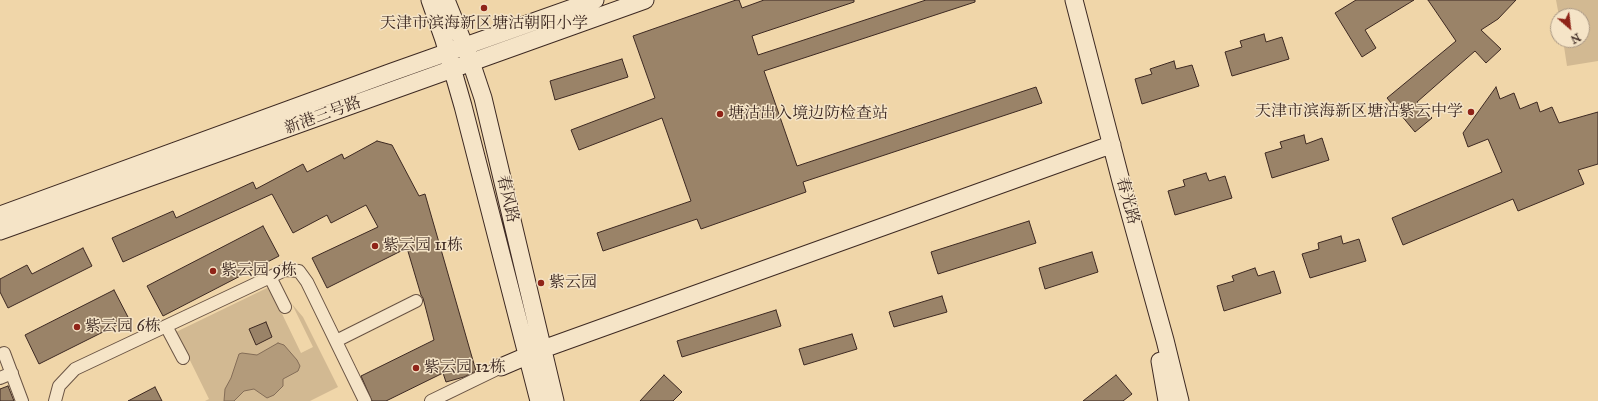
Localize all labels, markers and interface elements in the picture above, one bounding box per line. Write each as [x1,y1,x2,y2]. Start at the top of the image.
marker: 天津市滨海新区塘沽朝阳小学 [479,3,489,13]
north arrow [1550,8,1590,48]
place label: 天津市滨海新区塘沽朝阳小学 [380,14,588,34]
text: N [1568,30,1583,46]
street label: 新港三号路 [282,93,364,139]
place label: 天津市滨海新区塘沽紫云中学 [1255,102,1463,122]
place label: 塘沽出入境边防检查站 [728,104,888,124]
marker: 天津市滨海新区塘沽紫云中学 [1466,107,1476,117]
marker: 塘沽出入境边防检查站 [715,109,725,119]
street label: 春风路 [492,173,522,225]
street label: 春光路 [1112,175,1142,227]
place label: 紫云园 11栋 [383,236,463,256]
marker: 紫云园 11栋 [370,241,380,251]
place label: 紫云园 9栋 [221,261,297,281]
marker: 紫云园 9栋 [208,266,218,276]
place label: 紫云园 [549,273,597,293]
marker: 紫云园 [536,278,546,288]
place label: 紫云园 6栋 [85,317,161,337]
marker: 紫云园 6栋 [72,322,82,332]
place label: 紫云园 12栋 [424,358,506,378]
marker: 紫云园 12栋 [411,363,421,373]

